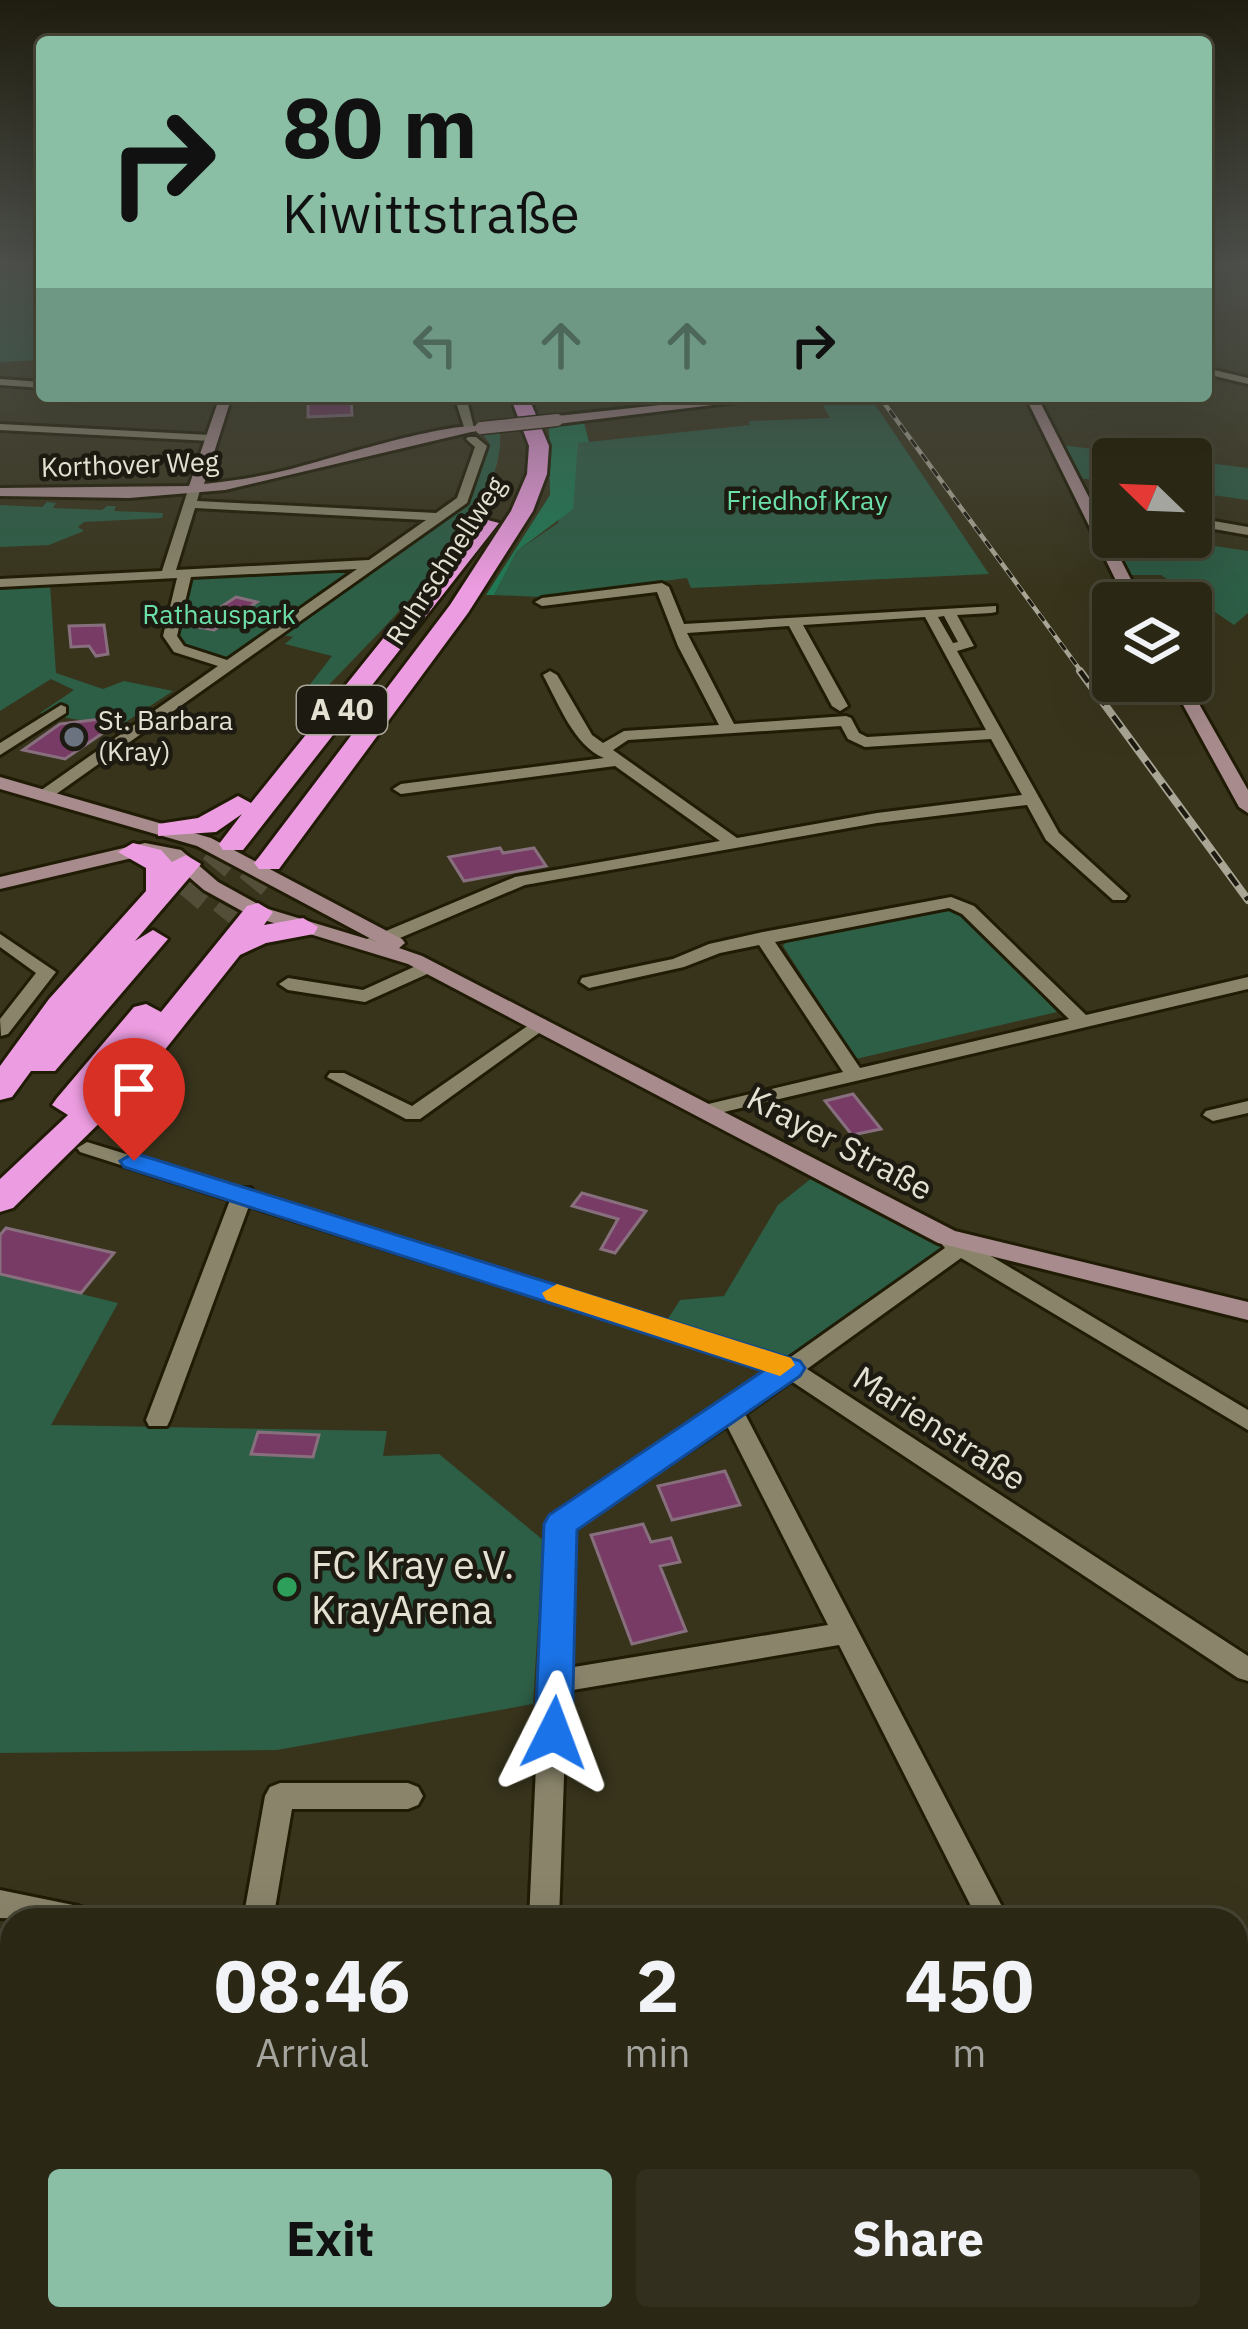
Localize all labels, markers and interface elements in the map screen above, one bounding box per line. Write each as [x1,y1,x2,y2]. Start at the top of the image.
text: 80 m [282,72,478,181]
icon: right [84,84,240,240]
text: Kiwittstraße [282,178,580,248]
icon: left [402,312,468,378]
icon: ahead [528,312,594,378]
icon: ahead [654,312,720,378]
icon: right [780,312,846,378]
north arrow [1092,438,1212,558]
map controls [1092,438,1212,702]
street label: Korthover Weg [40,443,220,484]
street label: Ruhrschnellweg [377,469,513,651]
park label: Friedhof Kray [726,482,888,517]
button: layers [1092,582,1212,702]
park label: Rathauspark [142,596,296,631]
road number: A 40 [297,686,387,734]
place label: St. Barbara (Kray) [98,702,233,768]
marker: St. Barbara (Kray) [61,724,87,750]
pin [83,1038,185,1161]
icon: arrive [101,1056,167,1122]
street label: Krayer Straße [740,1076,940,1209]
street label: Marienstraße [846,1356,1035,1500]
place label: FC Kray e.V. KrayArena [311,1539,514,1635]
marker: FC Kray e.V. KrayArena [274,1574,300,1600]
position arrow [491,1670,617,1796]
text: 08:46 [214,1938,411,2032]
text: 2 [636,1938,679,2032]
text: 450 [904,1938,1034,2032]
text: Arrival [255,2027,369,2078]
text: min [625,2027,690,2078]
text: m [952,2027,986,2078]
button: Exit [48,2169,612,2307]
button: Share [636,2169,1200,2307]

